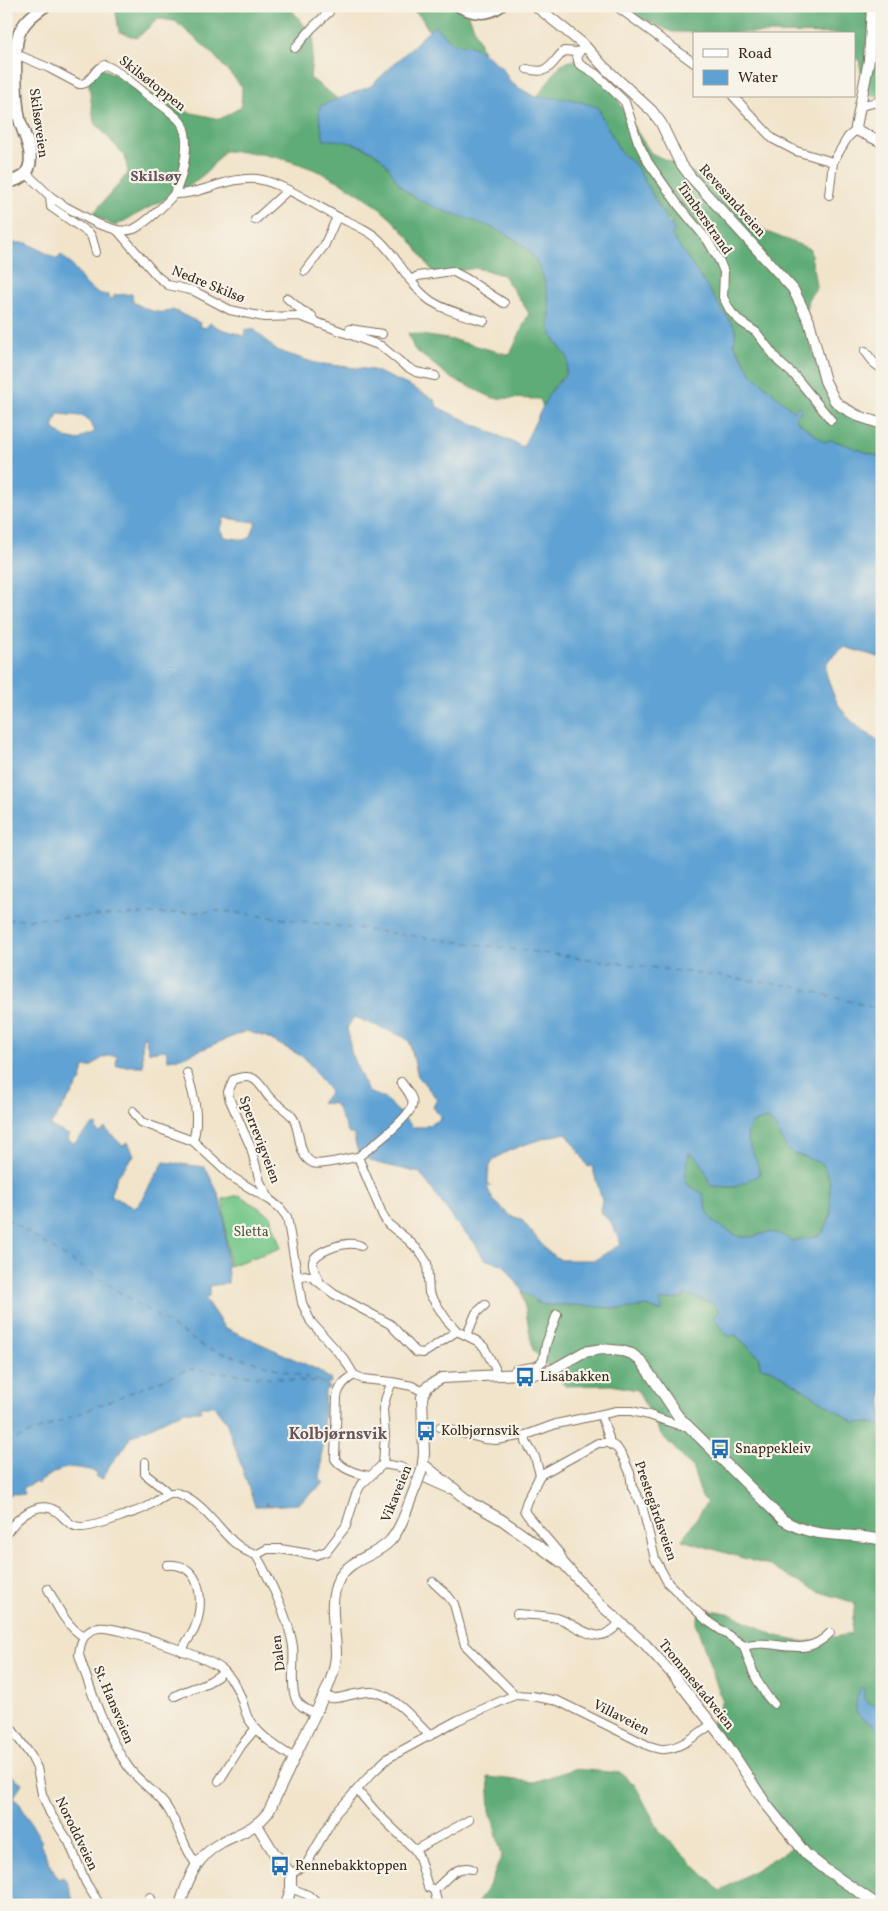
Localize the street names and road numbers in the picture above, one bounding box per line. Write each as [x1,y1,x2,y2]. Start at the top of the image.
street label: Skilsøtoppen [114,52,190,116]
street label: Skilsøveien [24,87,52,159]
street label: Revesandveien [694,160,770,242]
street label: Timberstrand [672,179,736,259]
street label: Nedre Skilsø [169,262,248,309]
street label: Sperrevigveien [234,1093,284,1187]
street label: Prestegårdsveien [629,1458,681,1564]
street label: Vikaveien [377,1462,417,1526]
street label: Dalen [267,1634,291,1672]
street label: Trommestadveien [654,1636,738,1734]
street label: St. Hansveien [88,1663,138,1747]
street label: Villaveien [589,1696,653,1740]
street label: Noroddveien [50,1794,102,1874]

